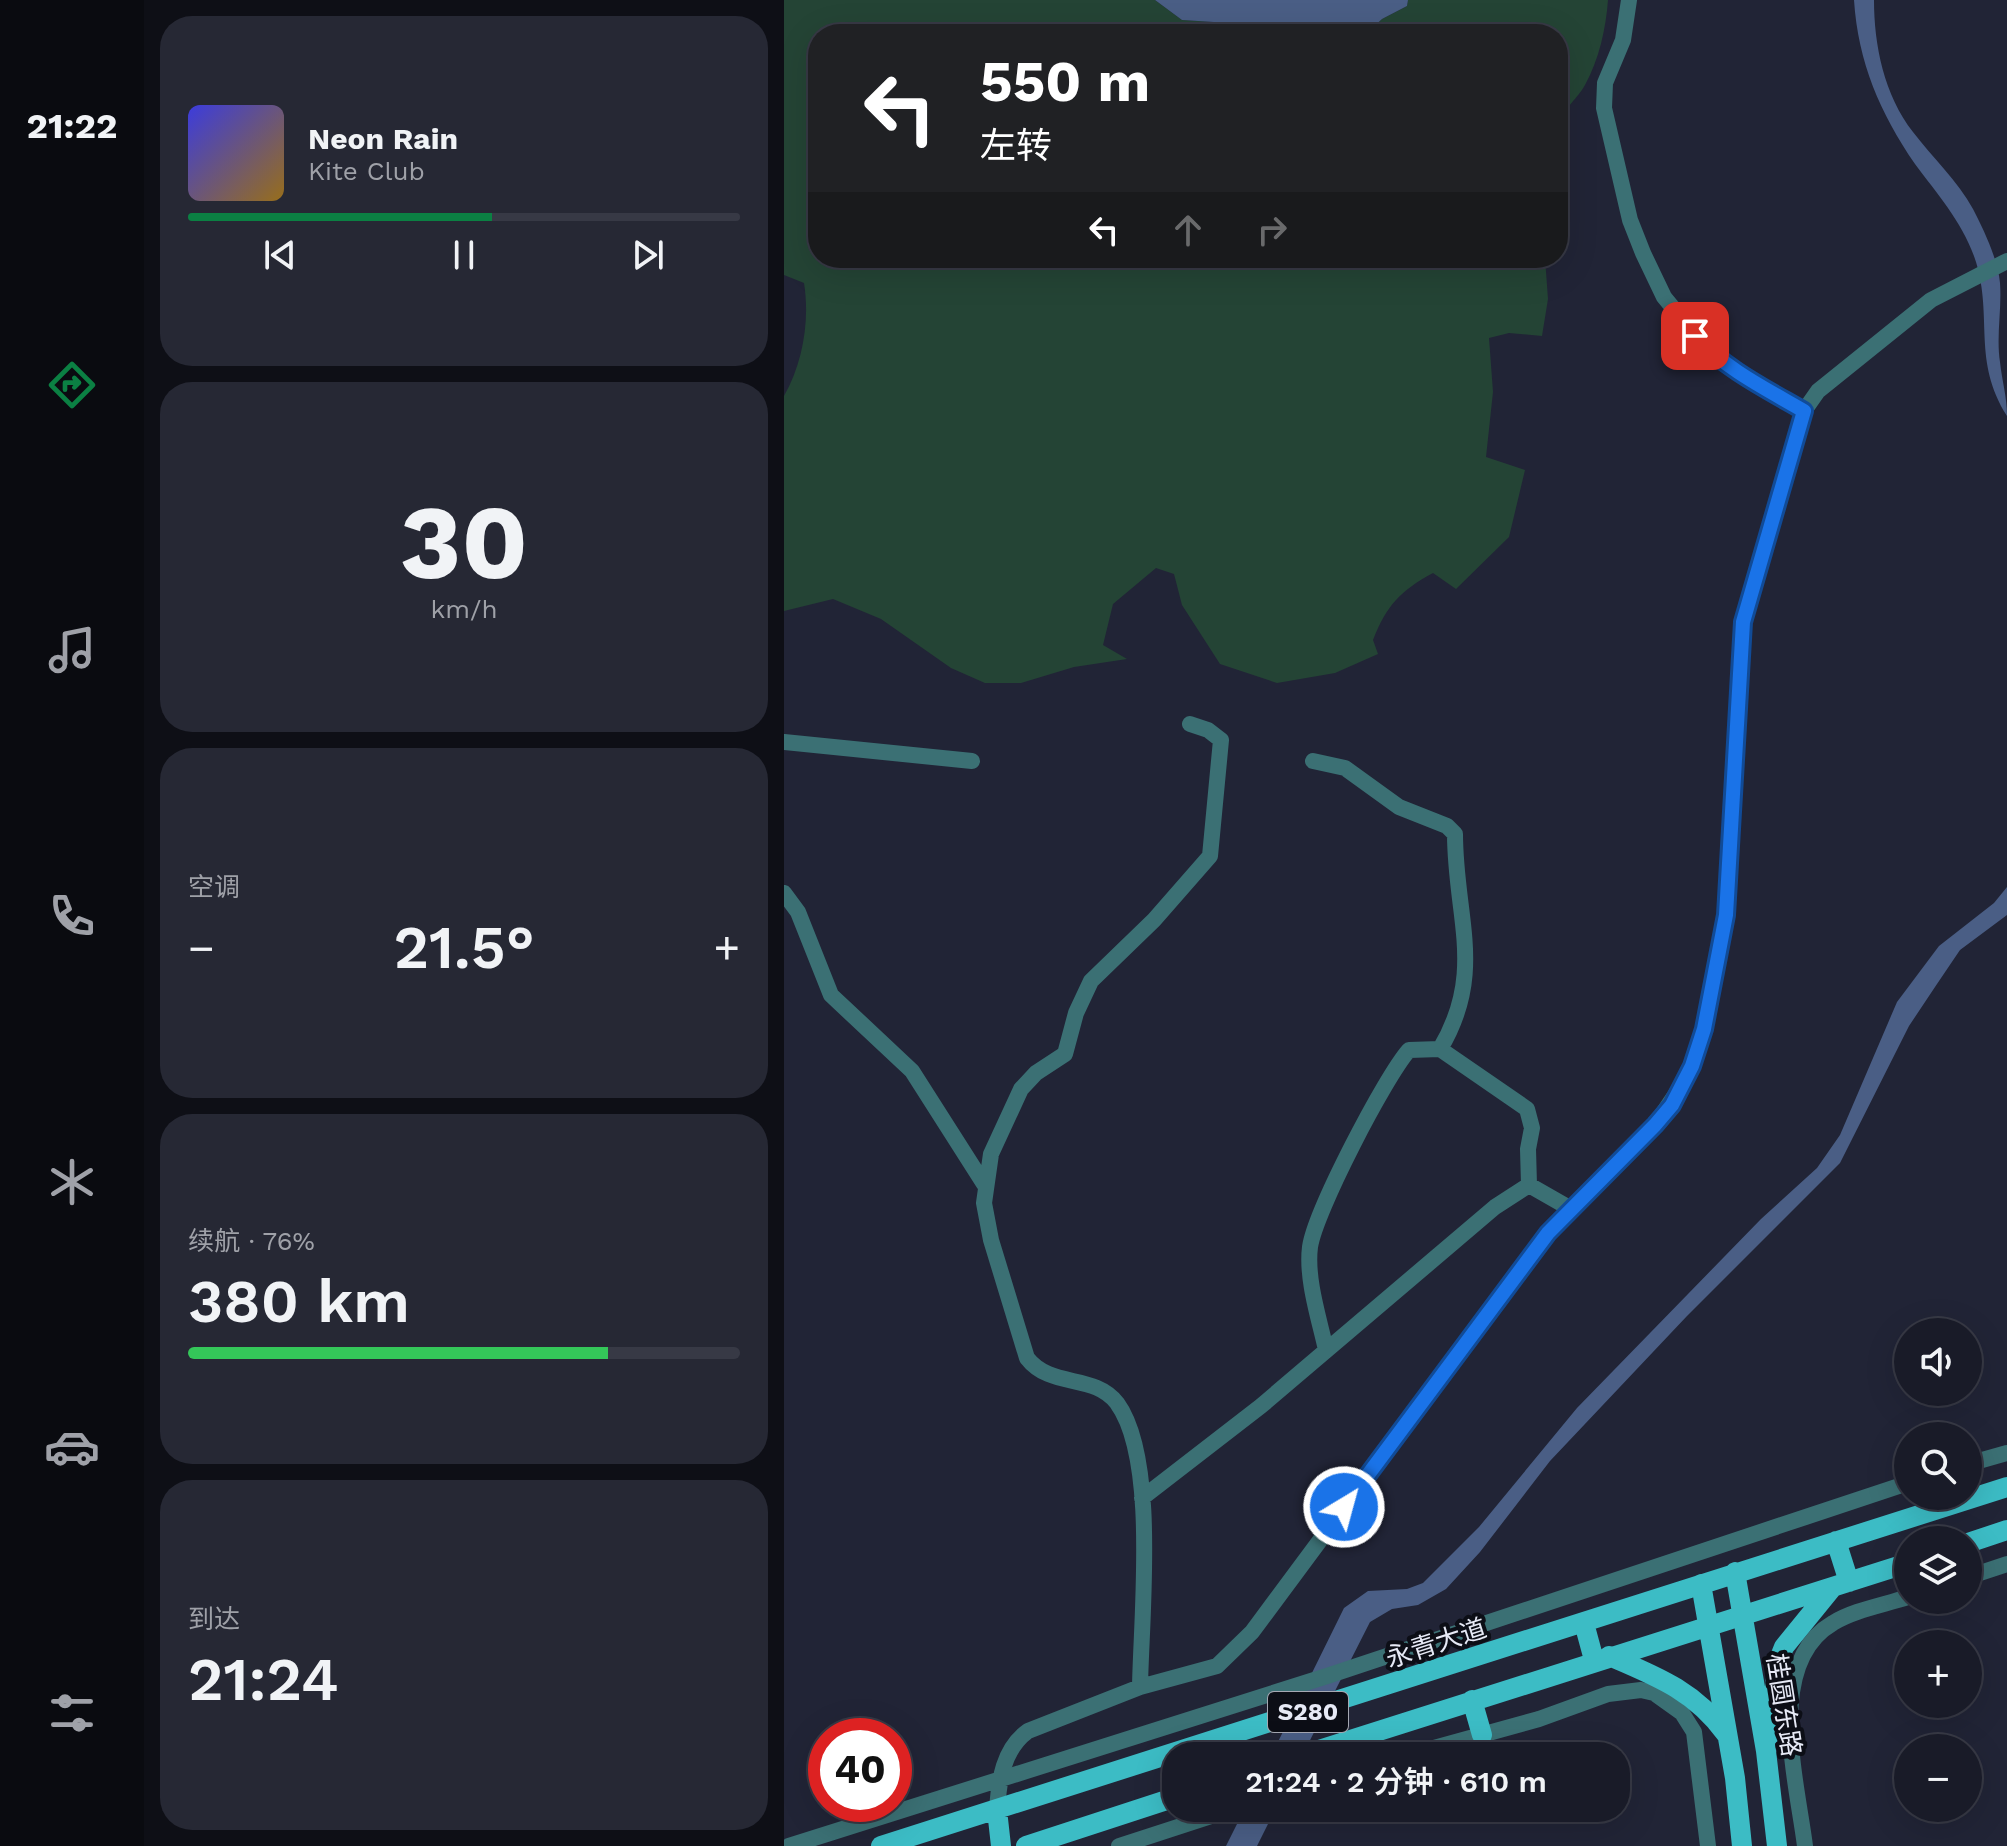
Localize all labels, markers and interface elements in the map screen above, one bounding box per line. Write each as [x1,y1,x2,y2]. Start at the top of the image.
text: 550 m [980,49,1150,115]
icon: left [848,56,952,160]
text: 21:22 [27,105,117,147]
text: Neon Rain [308,121,458,156]
text: 左转 [980,125,1052,167]
text: Kite Club [308,156,425,186]
icon: left [1082,208,1126,252]
icon: ahead [1166,208,1210,252]
icon: right [1250,208,1294,252]
icon: previous [258,233,302,277]
icon: pause [442,233,486,277]
icon: next [626,233,670,277]
pin [1661,302,1729,370]
icon: arrive [1673,314,1717,358]
icon: directions [44,357,100,413]
text: 30 [400,481,528,603]
text: km/h [431,594,497,624]
icon: music [44,622,100,678]
text: 空调 [188,872,240,902]
icon: phone [44,888,100,944]
text: 21.5° [393,912,535,983]
text: − [188,922,215,974]
text: + [713,922,740,974]
icon: climate [44,1154,100,1210]
text: 续航 · 76% [188,1226,315,1256]
text: 380 km [188,1266,410,1337]
map controls [1894,1318,1982,1822]
button: sound [1894,1318,1982,1406]
icon: car [44,1419,100,1475]
button: search [1894,1422,1982,1510]
position arrow [1302,1465,1386,1549]
button: layers [1894,1526,1982,1614]
text: 到达 [188,1604,240,1634]
street label: 永青大道 [1382,1613,1490,1673]
button: + [1894,1630,1982,1718]
text: 21:24 [188,1644,339,1715]
street label: 桂圆东路 [1761,1651,1807,1759]
icon: filters [44,1685,100,1741]
road number: S280 [1268,1692,1348,1732]
speed limit sign: 40 [808,1718,912,1822]
button: − [1894,1734,1982,1822]
text: 21:24 · 2 分钟 · 610 m [1245,1764,1547,1799]

